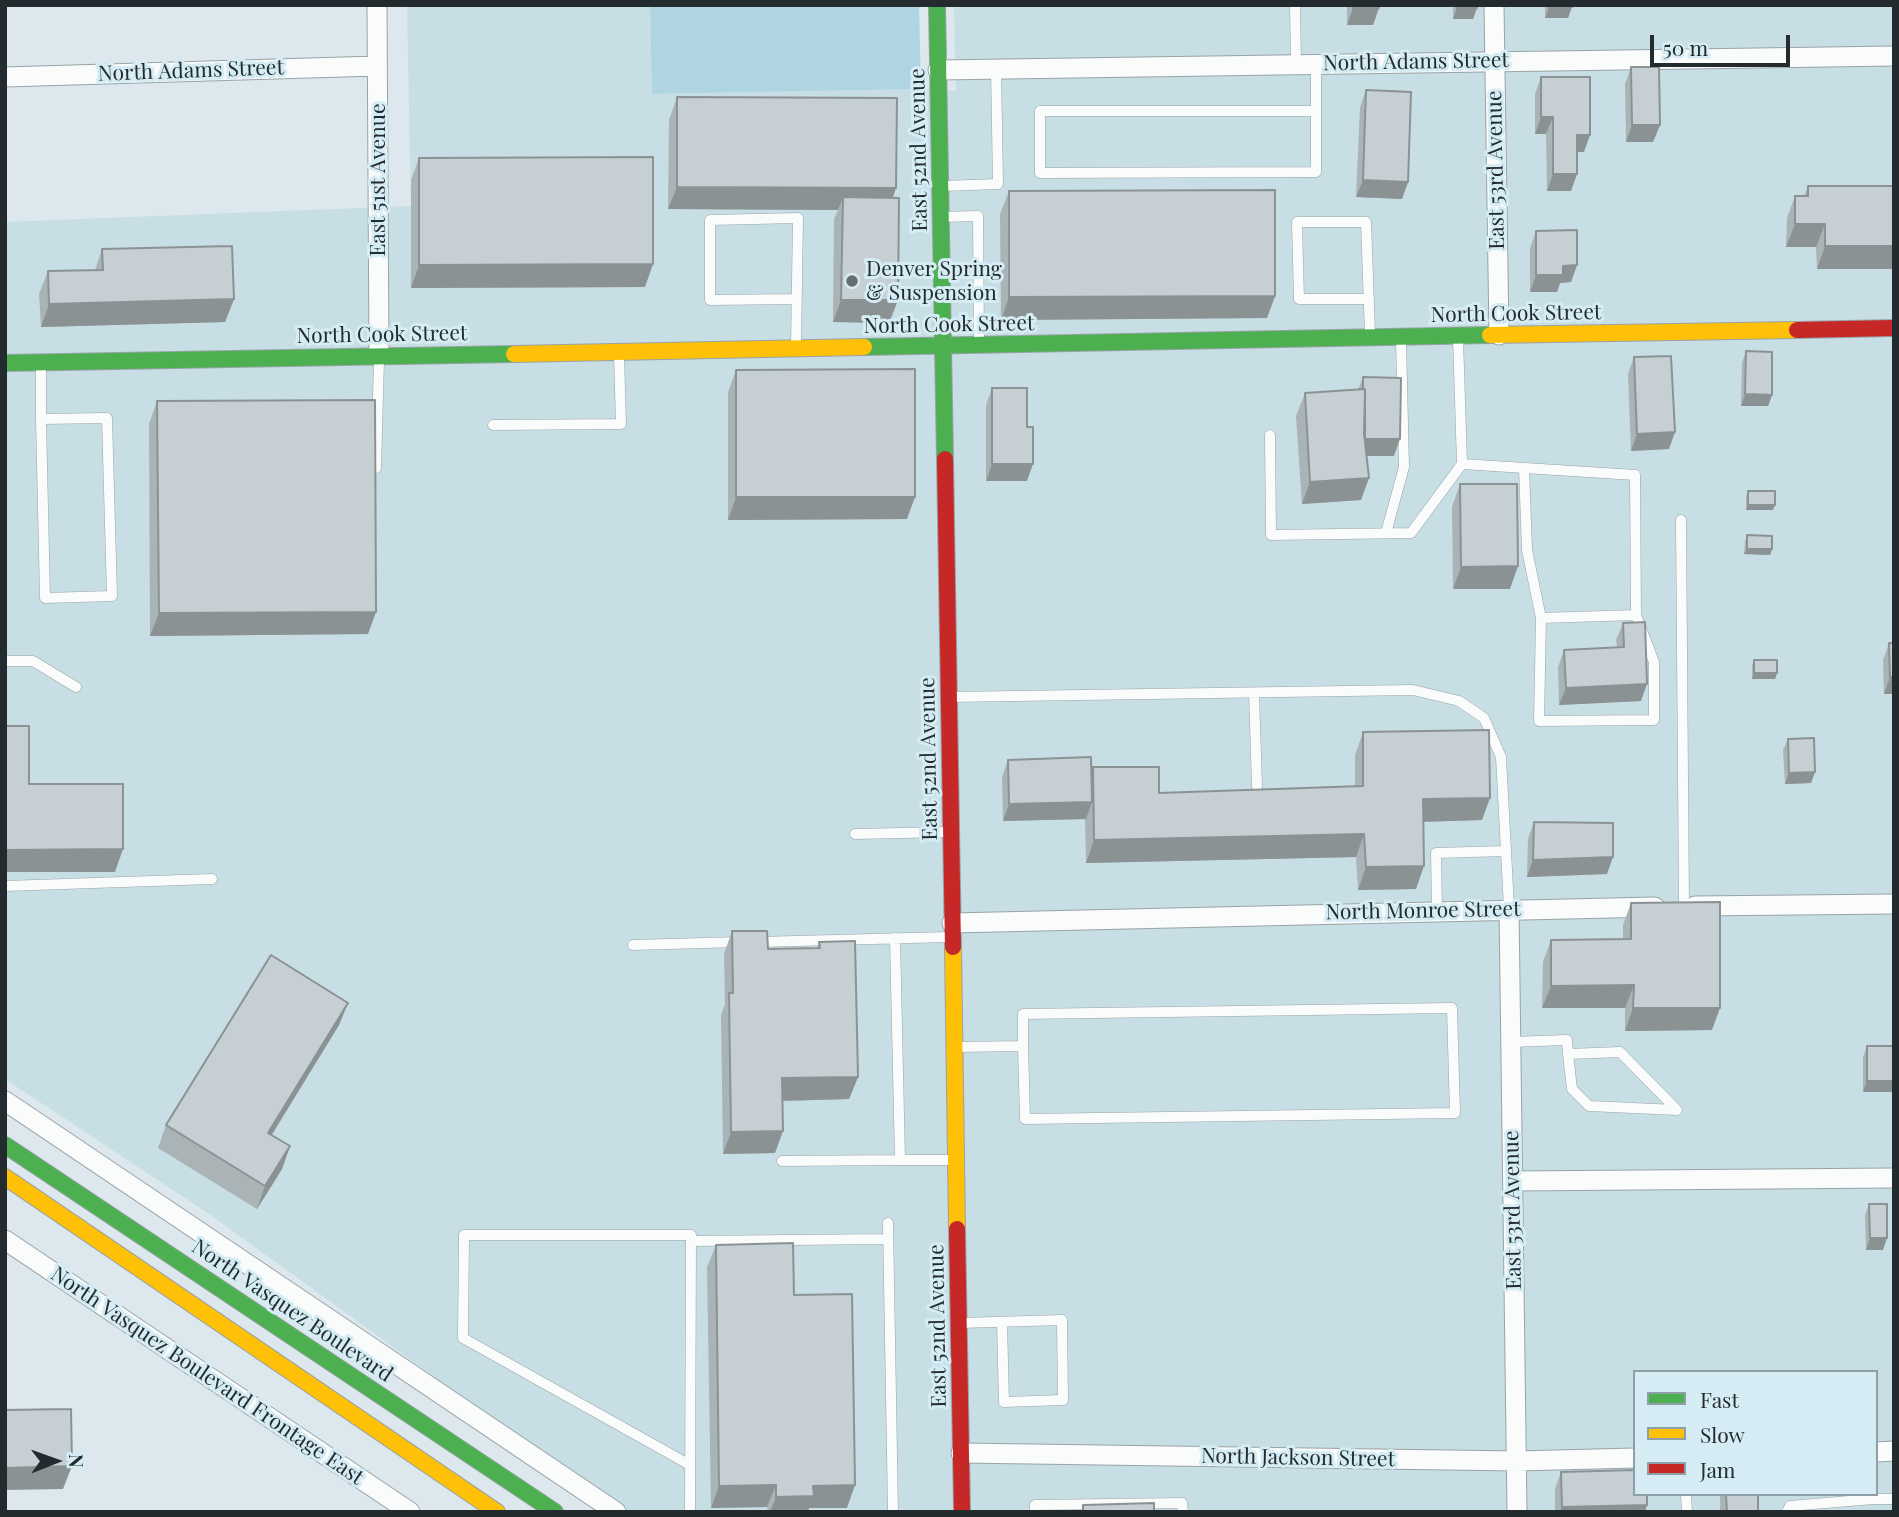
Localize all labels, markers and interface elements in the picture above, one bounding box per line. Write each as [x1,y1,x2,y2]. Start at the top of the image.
scale bar [1654,21,1794,65]
text: 50 m [1663,33,1708,61]
street label: North Adams Street [1323,48,1509,76]
street label: North Adams Street [98,55,284,87]
street label: East 52nd Avenue [905,68,933,232]
street label: East 53rd Avenue [1482,90,1510,250]
street label: East 51st Avenue [365,103,391,257]
place label: Denver Spring & Suspension [866,256,1002,306]
marker: Denver Spring & Suspension [844,273,860,289]
street label: North Cook Street [1430,300,1602,328]
street label: North Cook Street [863,311,1035,339]
street label: North Cook Street [296,321,468,349]
street label: East 52nd Avenue [915,677,943,841]
street label: North Monroe Street [1325,897,1521,925]
street label: East 53rd Avenue [1499,1130,1527,1290]
street label: North Vasquez Boulevard [187,1234,397,1388]
street label: East 52nd Avenue [924,1244,952,1408]
street label: North Vasquez Boulevard Frontage East [46,1262,368,1490]
legend [1633,1370,1878,1496]
text: Fast [1700,1385,1739,1413]
text: Slow [1700,1420,1745,1448]
north arrow [21,1426,91,1496]
street label: North Jackson Street [1201,1444,1395,1472]
text: Jam [1700,1455,1736,1483]

